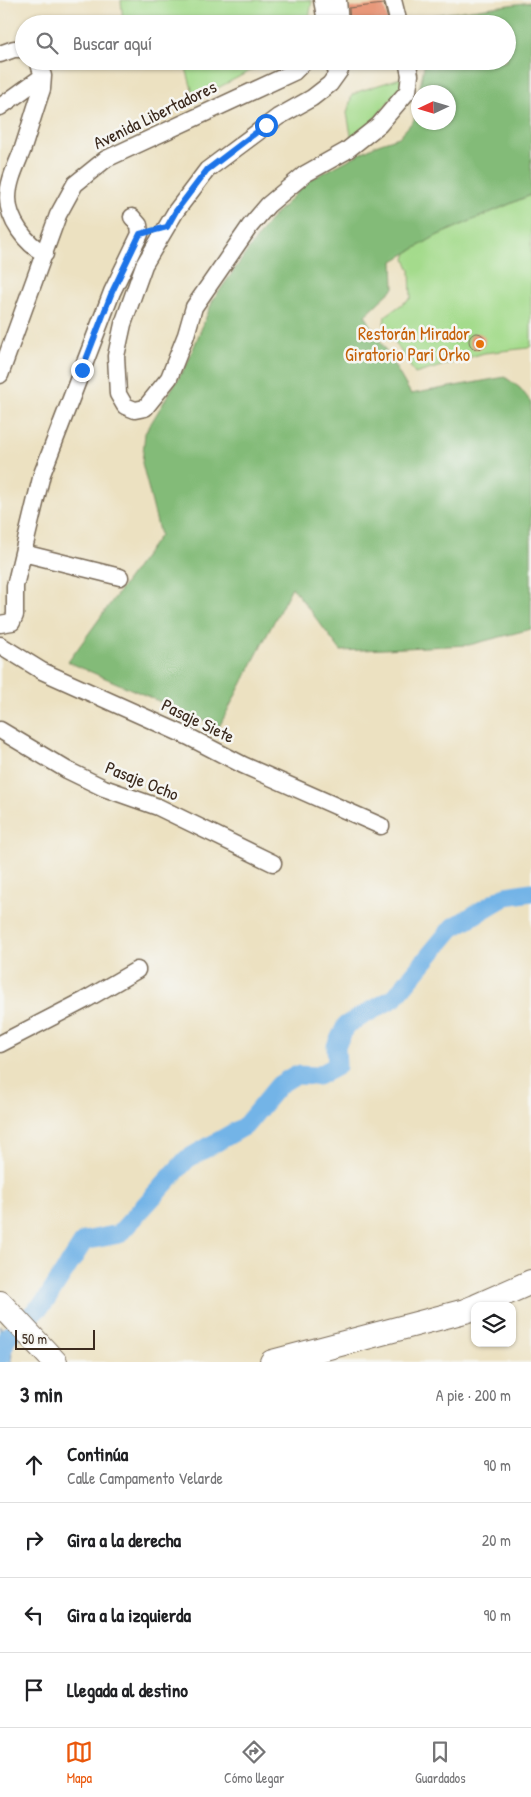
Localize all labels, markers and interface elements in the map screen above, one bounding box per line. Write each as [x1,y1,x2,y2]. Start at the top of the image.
search box [15,15,516,70]
icon: search [33,29,61,57]
text: Buscar aquí [73,30,152,56]
street label: Avenida Libertadores [89,74,221,155]
north arrow [411,85,456,130]
route start [255,114,278,137]
place label: Restorán Mirador Giratorio Pari Orko [345,321,470,367]
marker: Restorán Mirador Giratorio Pari Orko [474,338,486,350]
route end [71,359,94,382]
street label: Pasaje Siete [158,692,239,749]
street label: Pasaje Ocho [102,755,183,807]
map controls [471,1302,516,1347]
button: layers [471,1302,516,1347]
scale bar [15,1327,95,1350]
text: 50 m [22,1329,47,1348]
text: 3 min [20,1380,63,1409]
text: A pie · 200 m [436,1384,511,1406]
text: Continúa [67,1441,128,1467]
icon: ahead [20,1451,48,1479]
text: 90 m [483,1454,511,1476]
text: Calle Campamento Velarde [67,1467,223,1489]
icon: right [20,1526,48,1554]
text: Gira a la derecha [67,1527,181,1553]
text: 20 m [482,1529,511,1551]
icon: left [20,1601,48,1629]
text: Gira a la izquierda [67,1602,191,1628]
text: 90 m [483,1604,511,1626]
icon: arrive [20,1676,48,1704]
text: Llegada al destino [67,1677,188,1703]
tab: Mapa [65,1738,93,1787]
tab: Cómo llegar [224,1738,284,1787]
tab: Guardados [415,1738,466,1787]

